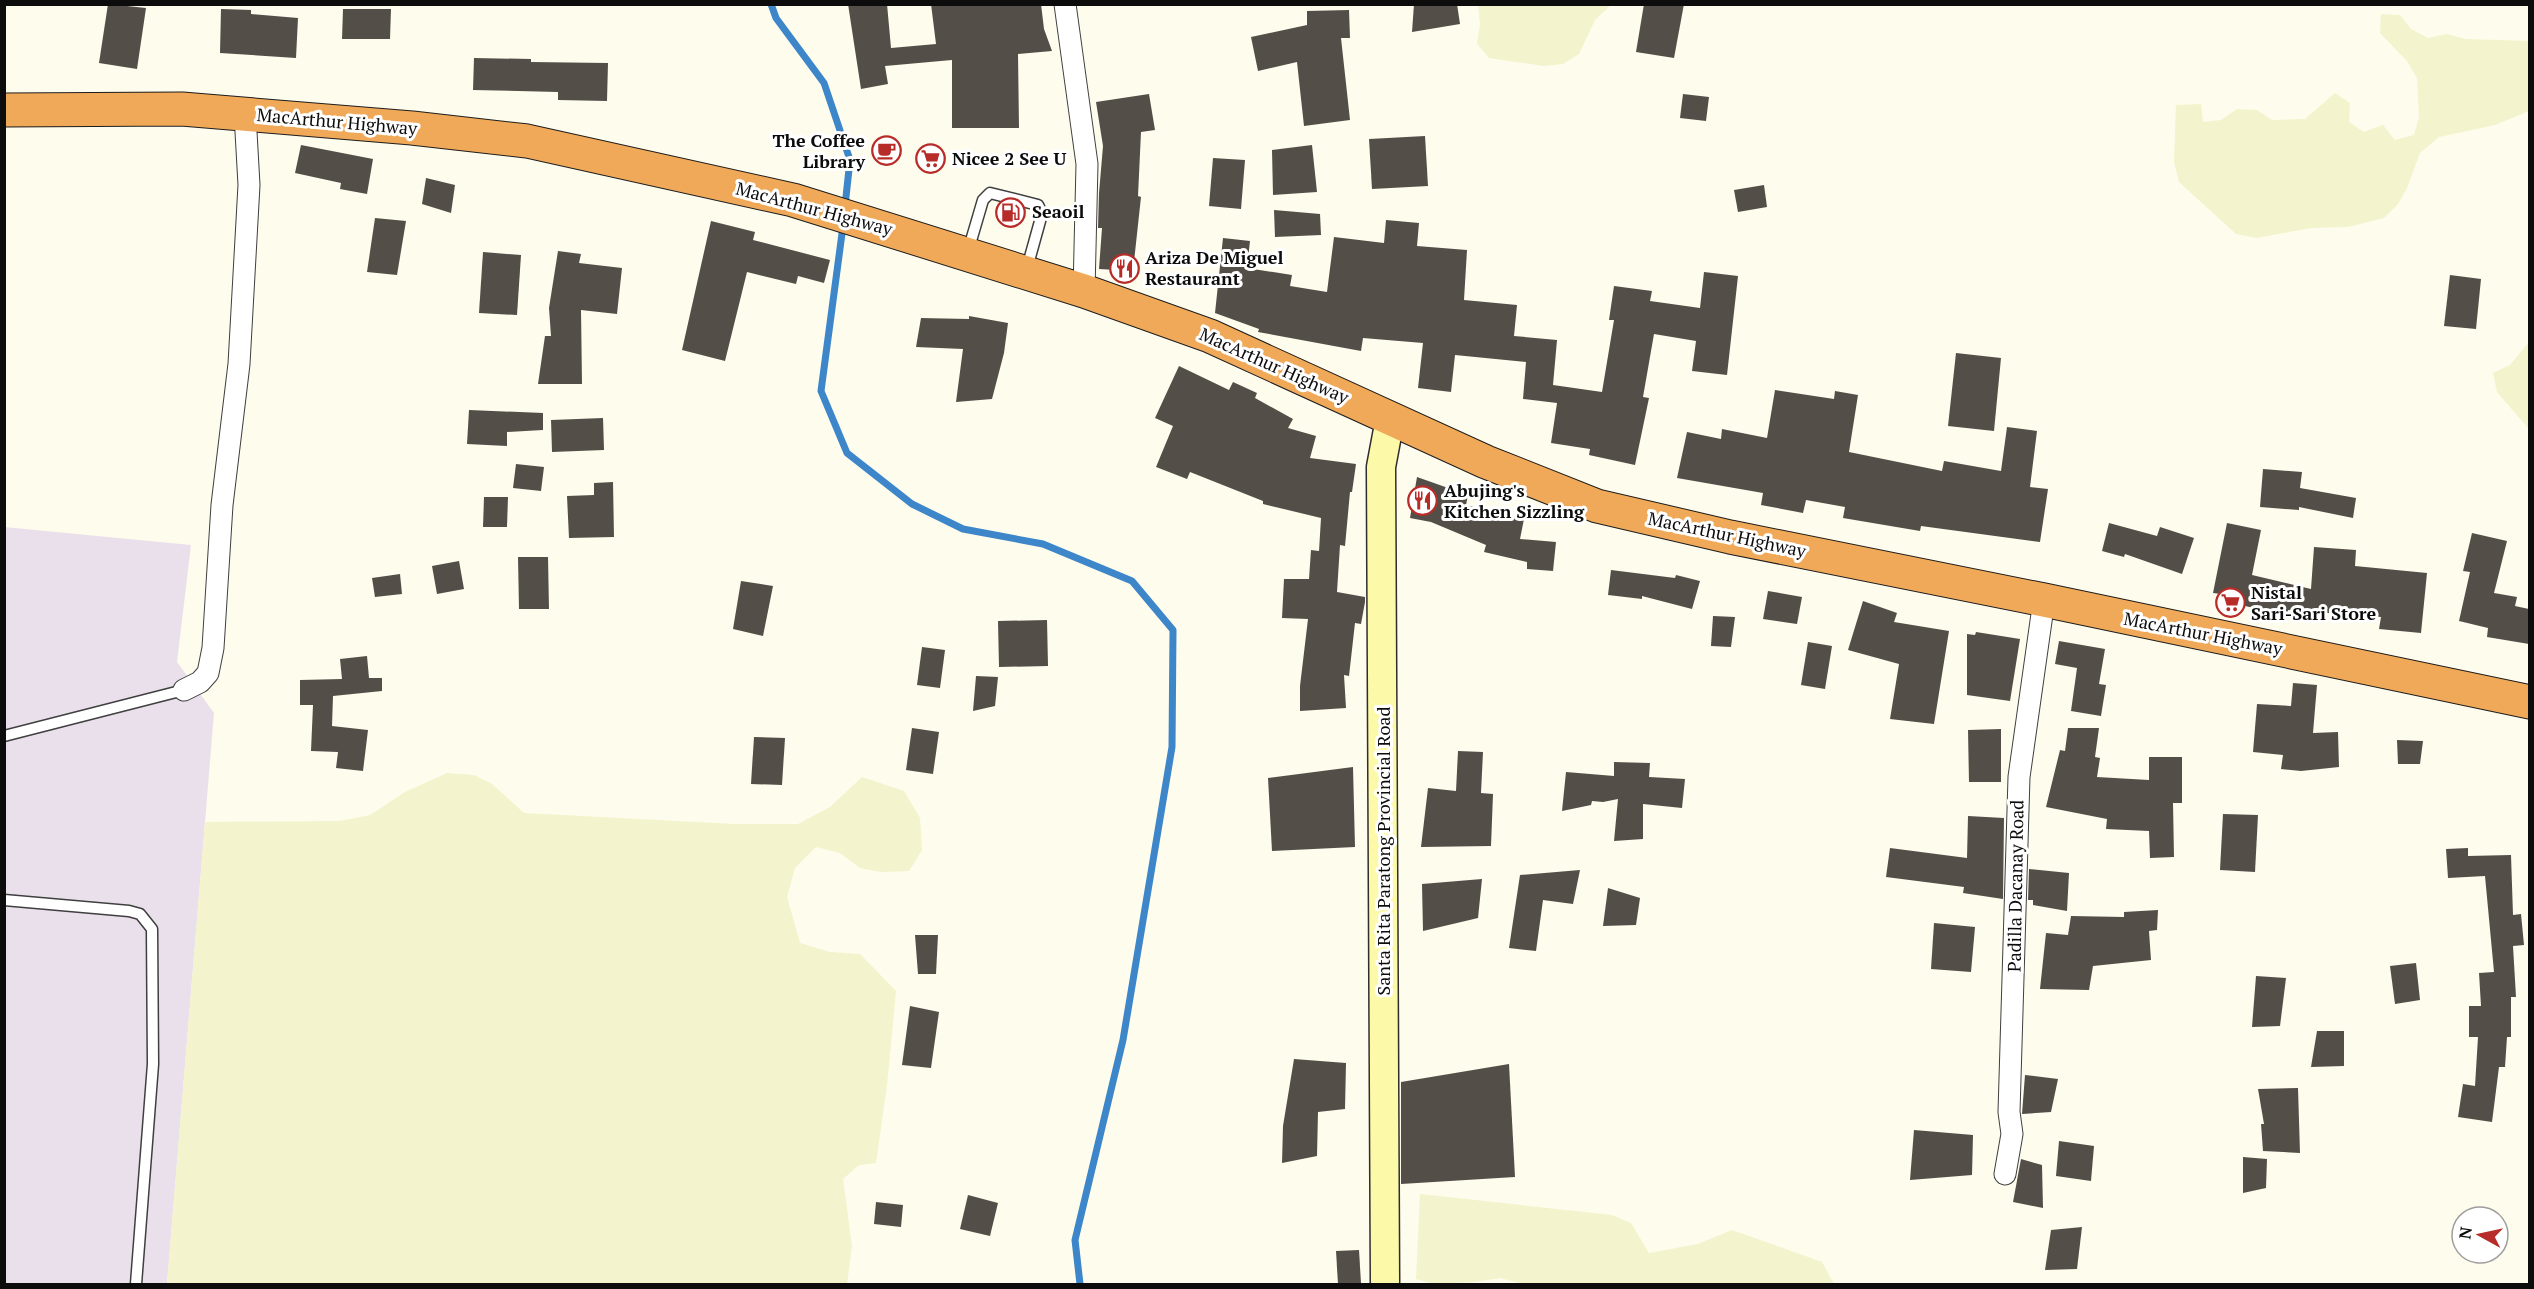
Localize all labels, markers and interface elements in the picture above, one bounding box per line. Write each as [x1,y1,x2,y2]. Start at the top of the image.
street label: MacArthur Highway [256,102,419,140]
place label: The Coffee Library [772,128,865,173]
cafe icon: The Coffee Library [870,135,902,167]
supermarket icon: Nicee 2 See U [915,143,947,175]
place label: Nicee 2 See U [952,146,1067,170]
street label: MacArthur Highway [733,176,896,241]
fuel station icon: Seaoil [995,196,1027,228]
place label: Seaoil [1032,199,1084,223]
place label: Ariza De Miguel Restaurant [1145,245,1284,290]
restaurant icon: Ariza De Miguel Restaurant [1108,252,1140,284]
street label: MacArthur Highway [1196,321,1354,409]
place label: Abujing's Kitchen Sizzling [1444,478,1585,523]
restaurant icon: Abujing's Kitchen Sizzling [1407,485,1439,517]
street label: MacArthur Highway [1646,506,1809,563]
place label: Nistal Sari-Sari Store [2251,580,2377,625]
supermarket icon: Nistal Sari-Sari Store [2214,587,2246,619]
street label: MacArthur Highway [2122,606,2285,660]
street label: Santa Rita Paratong Provincial Road [1371,707,1395,995]
street label: Padilla Dacanay Road [2001,800,2029,972]
north arrow [2450,1205,2510,1265]
text: N [2453,1225,2477,1240]

